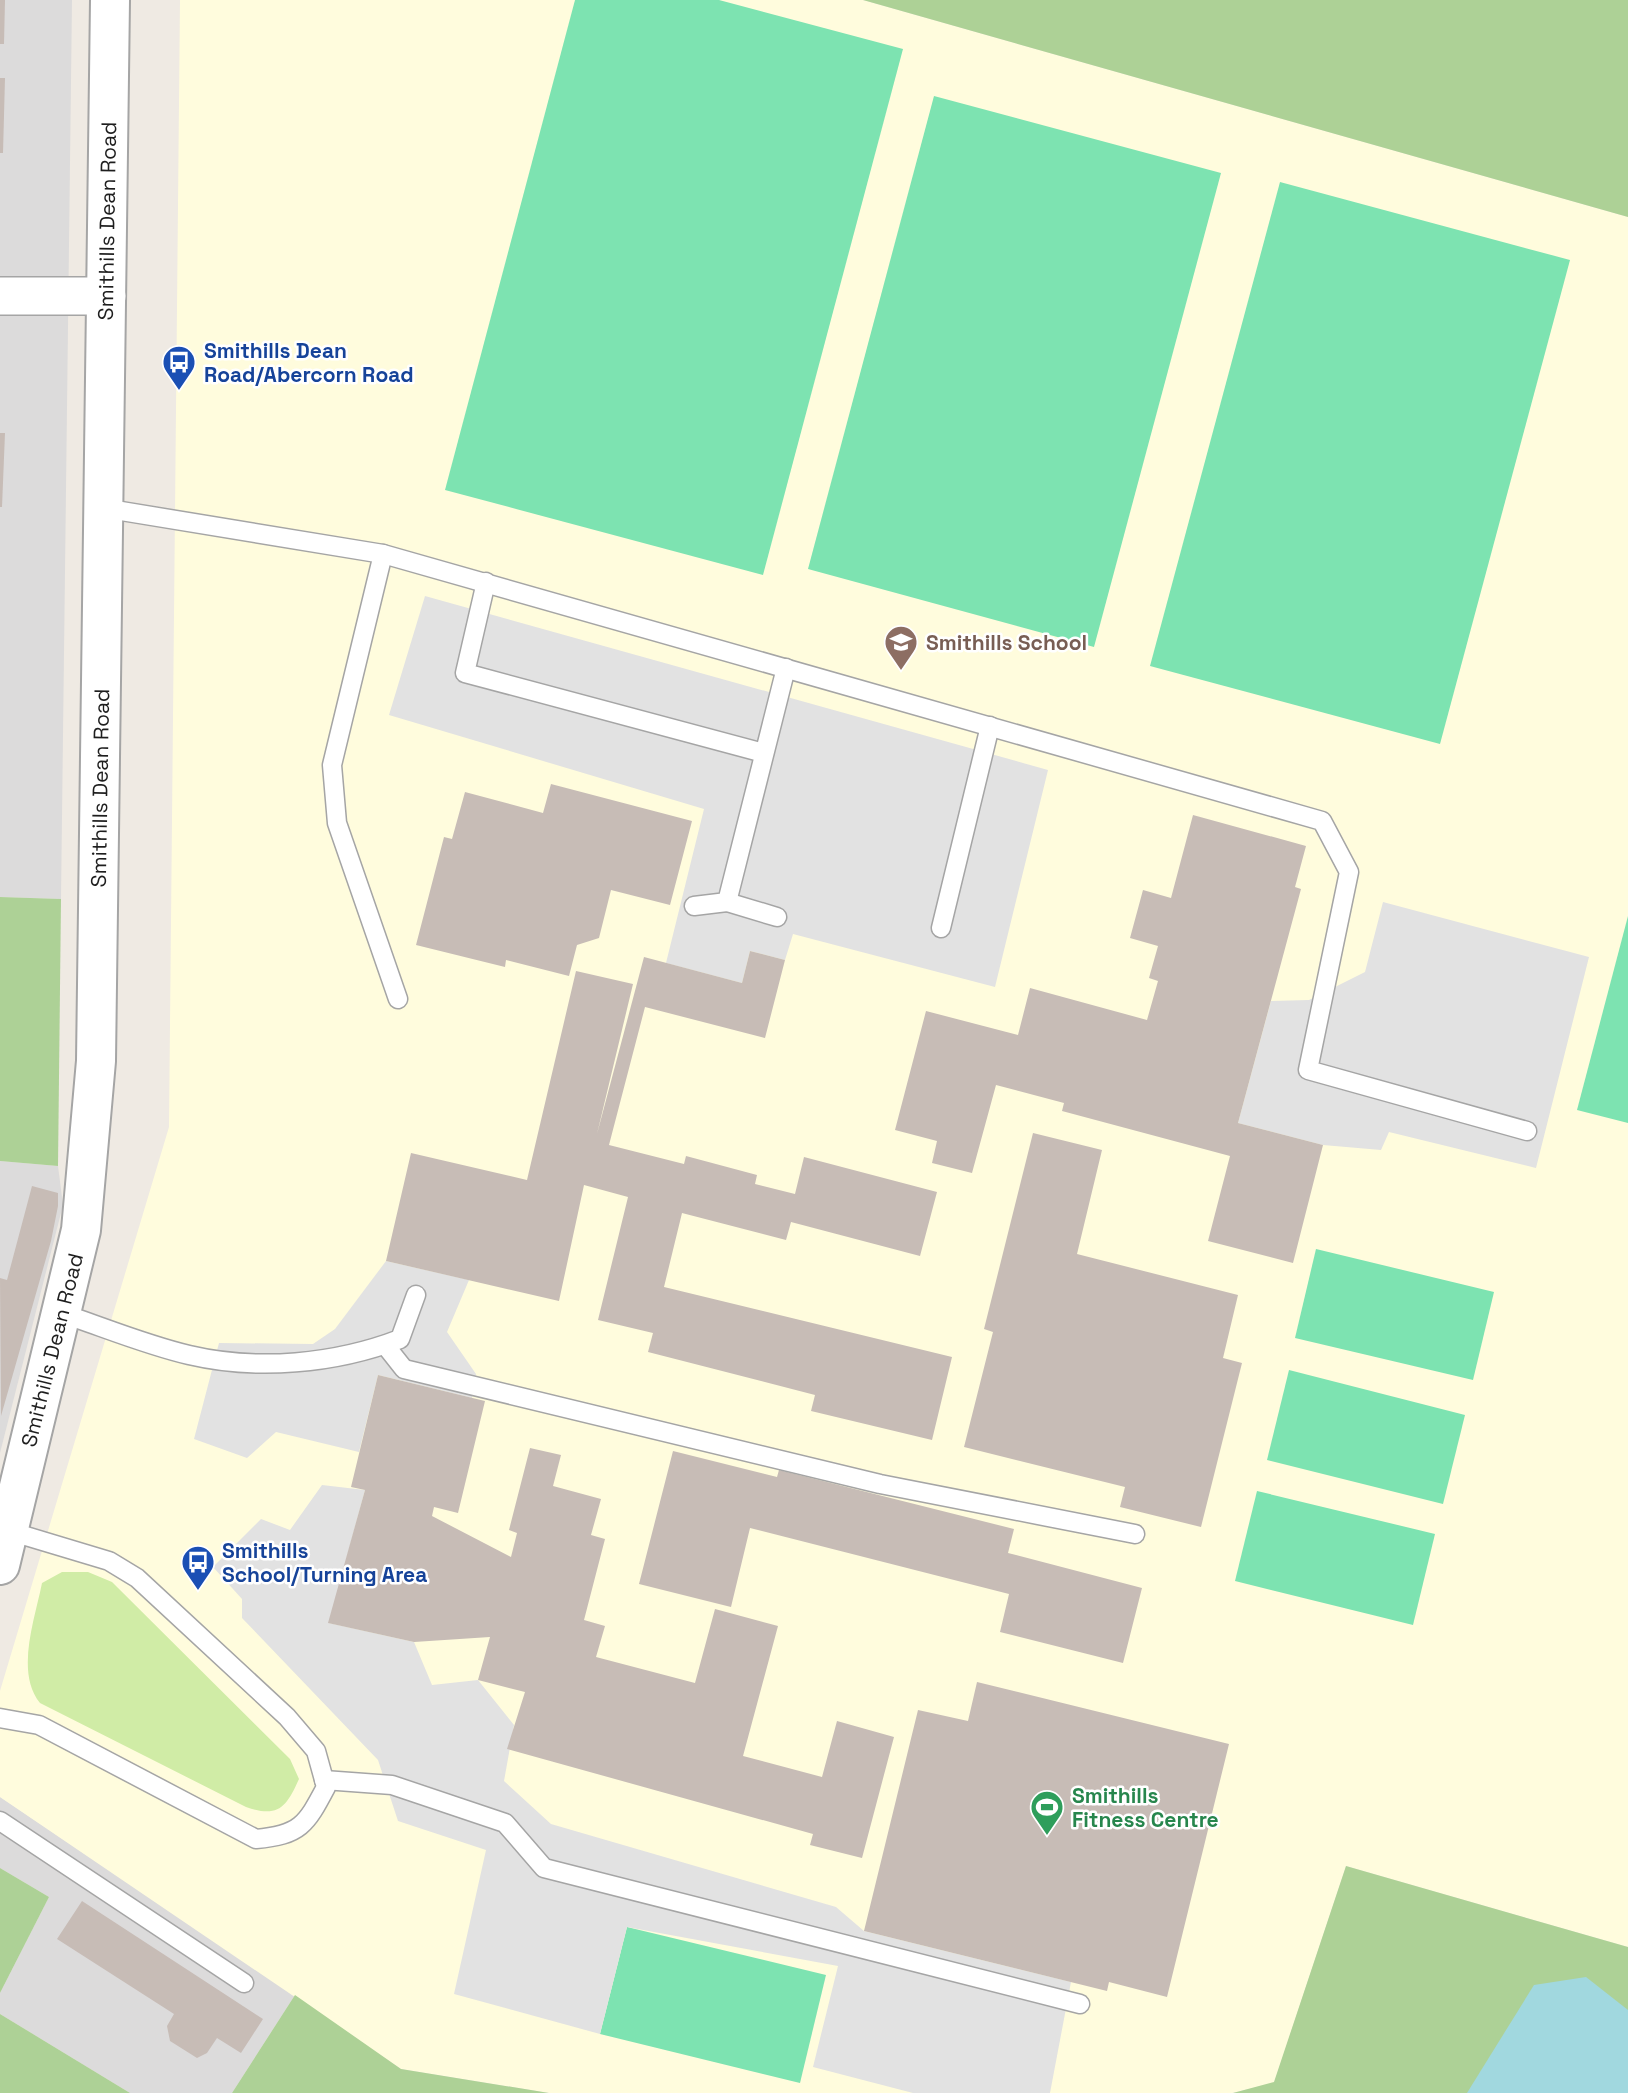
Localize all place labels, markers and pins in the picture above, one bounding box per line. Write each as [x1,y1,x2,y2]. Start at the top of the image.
place label: Smithills Dean Road/Abercorn Road [204,337,414,388]
bus stop icon: Smithills Dean Road/Abercorn Road [160,343,198,392]
school or university icon: Smithills School [882,623,920,672]
place label: Smithills School [926,629,1087,656]
place label: Smithills School/Turning Area [222,1537,427,1588]
bus stop icon: Smithills School/Turning Area [179,1543,217,1592]
place label: Smithills Fitness Centre [1072,1782,1219,1833]
sports icon: Smithills Fitness Centre [1028,1788,1066,1837]

